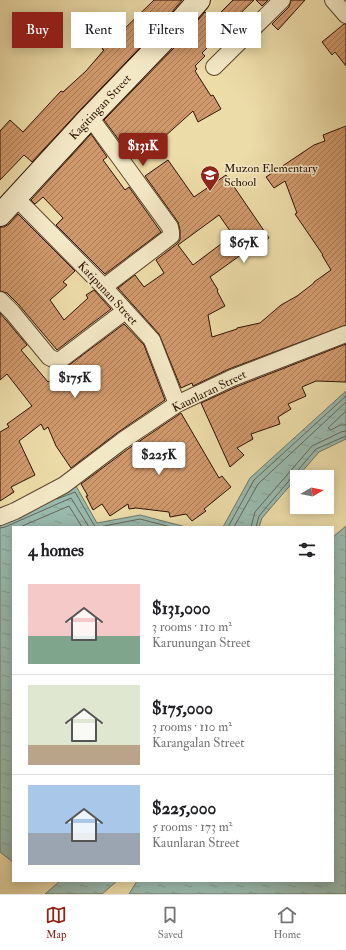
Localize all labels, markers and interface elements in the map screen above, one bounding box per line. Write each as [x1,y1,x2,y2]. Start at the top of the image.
chip: Buy [12,12,63,48]
chip: Rent [71,12,126,48]
chip: Filters [134,12,198,48]
chip: New [206,12,261,48]
street label: Kagitingan Street [66,71,135,143]
pin: $131K [115,133,171,167]
text: $131K [128,138,158,154]
place label: Muzon Elementary School [224,161,318,190]
school or university icon: Muzon Elementary School [199,164,221,192]
pin: $67K [220,230,268,264]
text: $67K [230,235,258,251]
street label: Katipunan Street [74,258,141,328]
pin: $175K [47,365,103,399]
street label: Kaunlaran Street [170,367,249,416]
text: $175K [59,370,91,386]
pin: $225K [131,442,187,476]
text: $225K [141,447,177,463]
north arrow [290,470,334,514]
map controls [290,470,334,514]
icon: filters [296,539,318,561]
text: 4 homes [28,540,84,561]
text: $131,000 [152,598,210,619]
icon: home [60,600,108,648]
text: 3 rooms · 110 m² [152,619,232,635]
text: Karunungan Street [152,635,251,651]
text: $175,000 [152,698,213,719]
icon: home [60,701,108,749]
text: 3 rooms · 110 m² [152,719,232,735]
text: Karangalan Street [152,735,245,751]
text: $225,000 [152,798,216,819]
icon: home [60,801,108,849]
text: 5 rooms · 173 m² [152,819,232,835]
text: Kaunlaran Street [152,835,240,851]
tab: Map [45,904,67,941]
tab: Saved [158,904,183,941]
tab: Home [273,904,301,941]

